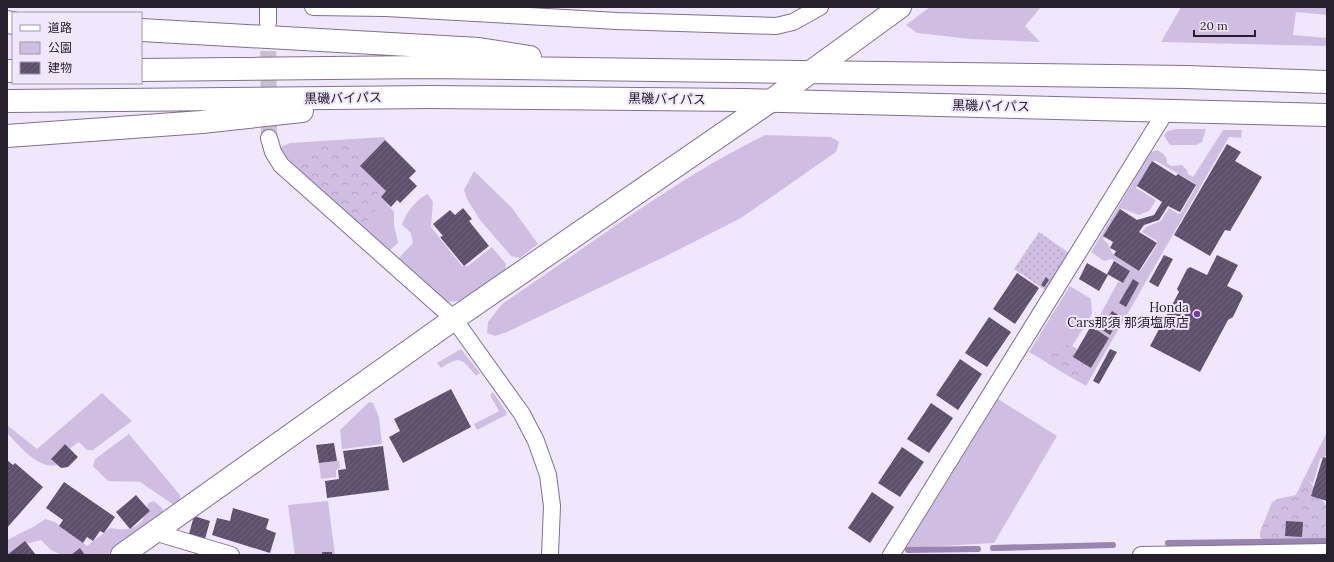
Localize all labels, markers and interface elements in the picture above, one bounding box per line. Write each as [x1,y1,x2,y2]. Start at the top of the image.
legend [12,12,142,84]
scale bar [1194,12,1255,38]
text: 20 m [1200,18,1228,33]
text: 道路 [48,20,72,35]
text: 公園 [48,40,72,55]
text: 建物 [48,60,72,75]
street label: 黒磯バイパス [304,89,382,107]
street label: 黒磯バイパス [628,90,706,108]
street label: 黒磯バイパス [952,97,1030,115]
place label: Honda Cars那須 那須塩原店 [1067,299,1189,331]
marker: Honda Cars那須 那須塩原店 [1192,309,1202,319]

